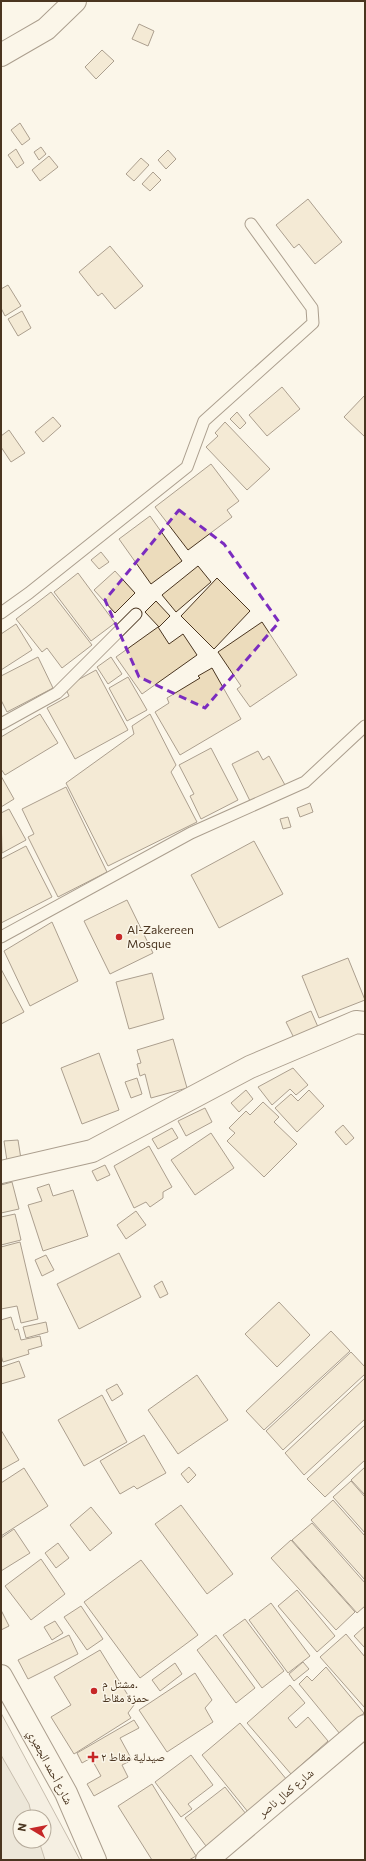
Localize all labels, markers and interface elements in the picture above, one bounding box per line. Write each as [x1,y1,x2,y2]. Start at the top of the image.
place label: Al-Zakereen Mosque [127,922,194,950]
marker: Al-Zakereen Mosque [114,932,124,942]
place label: مشتل م. حمزة مقاط [102,1676,149,1704]
marker: مشتل م. حمزة مقاط [89,1686,99,1696]
street label: شارع أحمد الجعبري [22,1727,77,1808]
place label: صيدلية مقاط ٢ [101,1749,165,1764]
marker: صيدلية مقاط ٢ [88,1752,98,1762]
street label: شارع كمال ناصر [254,1765,317,1822]
north arrow [12,1809,52,1849]
text: N [15,1822,29,1832]

